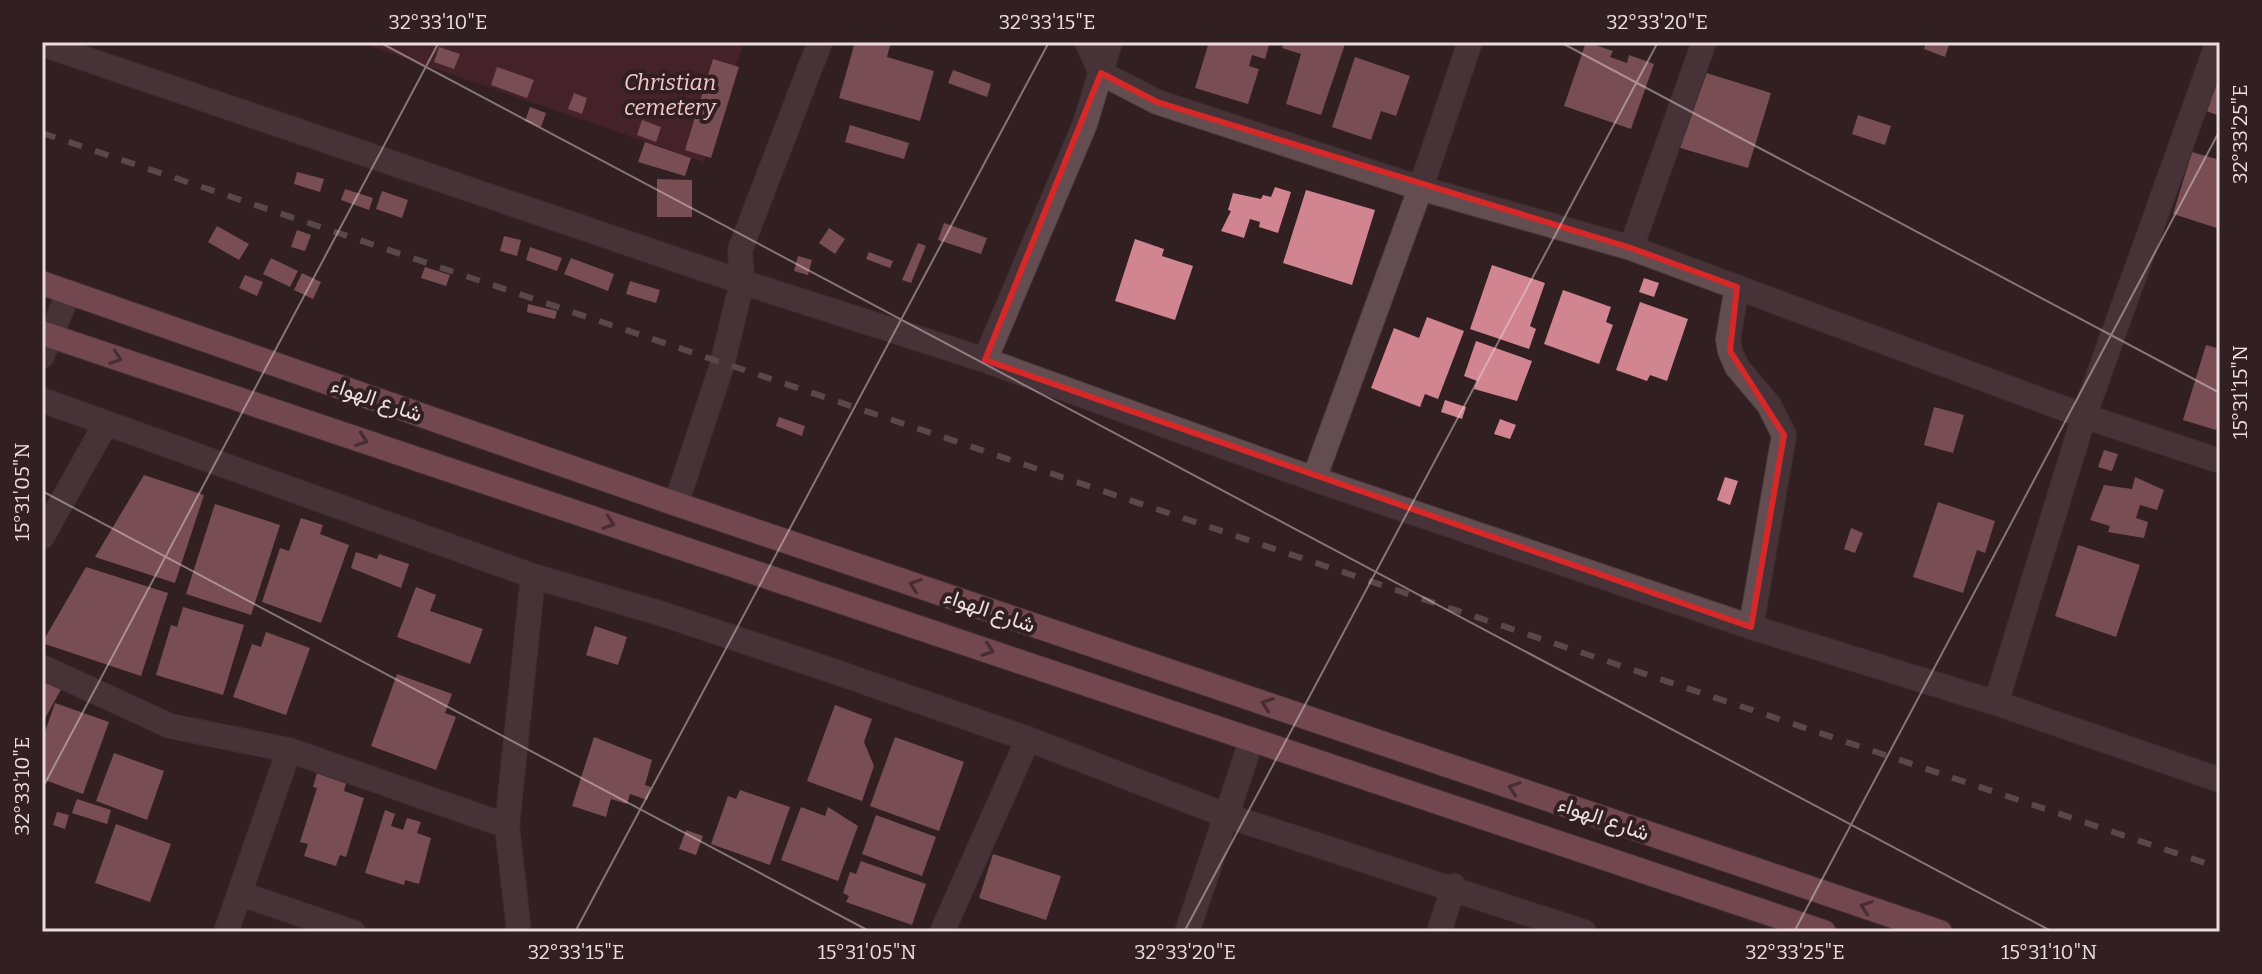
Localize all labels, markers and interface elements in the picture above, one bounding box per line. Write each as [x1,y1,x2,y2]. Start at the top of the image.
text: 32°33'10"E [389,10,487,34]
text: 32°33'15"E [999,10,1095,34]
text: 32°33'20"E [1606,10,1708,34]
park label: Christian cemetery [624,69,717,121]
text: 32°33'25"E [2228,84,2252,184]
text: 15°31'15"N [2228,345,2252,439]
one-way arrow [108,348,122,364]
street label: شارع الهواء [327,371,426,429]
one-way arrow [355,431,369,447]
text: 15°31'05"N [10,443,34,541]
one-way arrow [601,514,615,530]
one-way arrow [909,578,923,594]
street label: شارع الهواء [940,582,1039,640]
one-way arrow [980,641,994,657]
one-way arrow [1261,698,1275,714]
text: 32°33'10"E [10,737,34,835]
one-way arrow [1507,781,1521,797]
street label: شارع الهواء [1554,790,1653,848]
one-way arrow [1860,900,1874,916]
text: 32°33'15"E [528,940,624,964]
text: 15°31'05"N [818,940,916,964]
text: 32°33'20"E [1134,940,1236,964]
text: 32°33'25"E [1745,940,1845,964]
text: 15°31'10"N [2001,940,2097,964]

